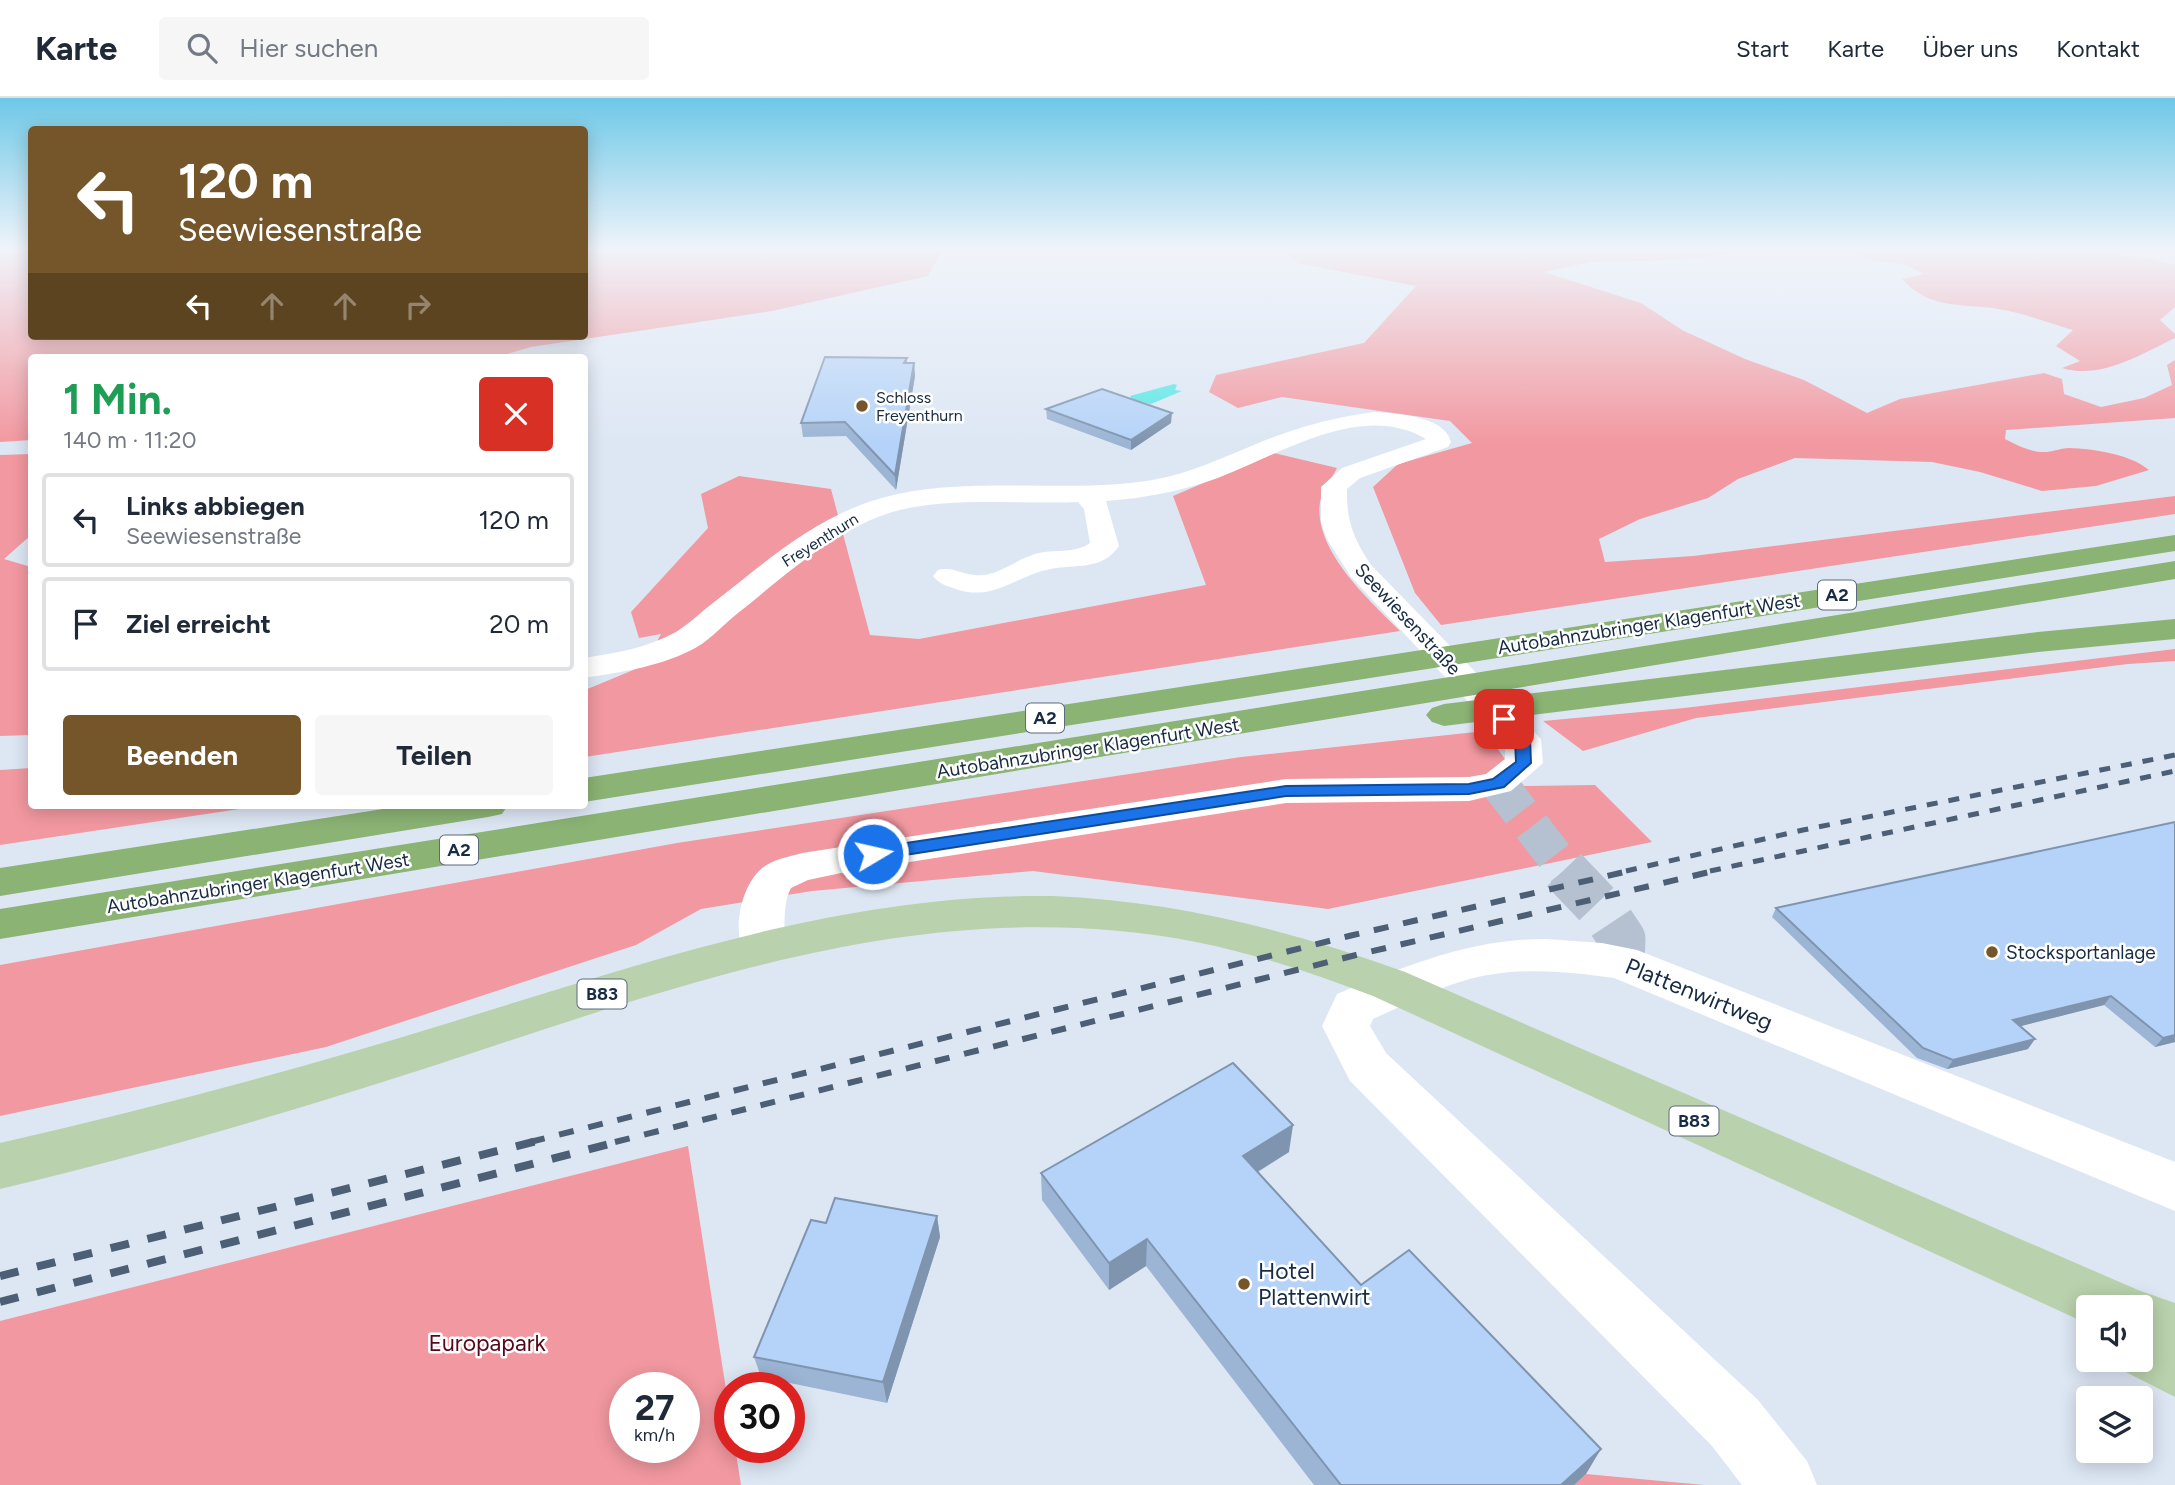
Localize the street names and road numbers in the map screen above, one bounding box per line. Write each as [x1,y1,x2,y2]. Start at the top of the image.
street label: Freyenthurn [778,509,862,571]
street label: Seewiesenstraße [1350,558,1466,680]
road number: A2 [1818,580,1856,610]
street label: Autobahnzubringer Klagenfurt West [1496,589,1802,659]
road number: A2 [1026,704,1064,732]
street label: Autobahnzubringer Klagenfurt West [935,713,1241,783]
road number: A2 [440,836,478,864]
street label: Autobahnzubringer Klagenfurt West [105,848,411,918]
street label: Plattenwirtweg [1621,952,1777,1036]
road number: B83 [578,980,626,1009]
road number: B83 [1670,1106,1718,1136]

